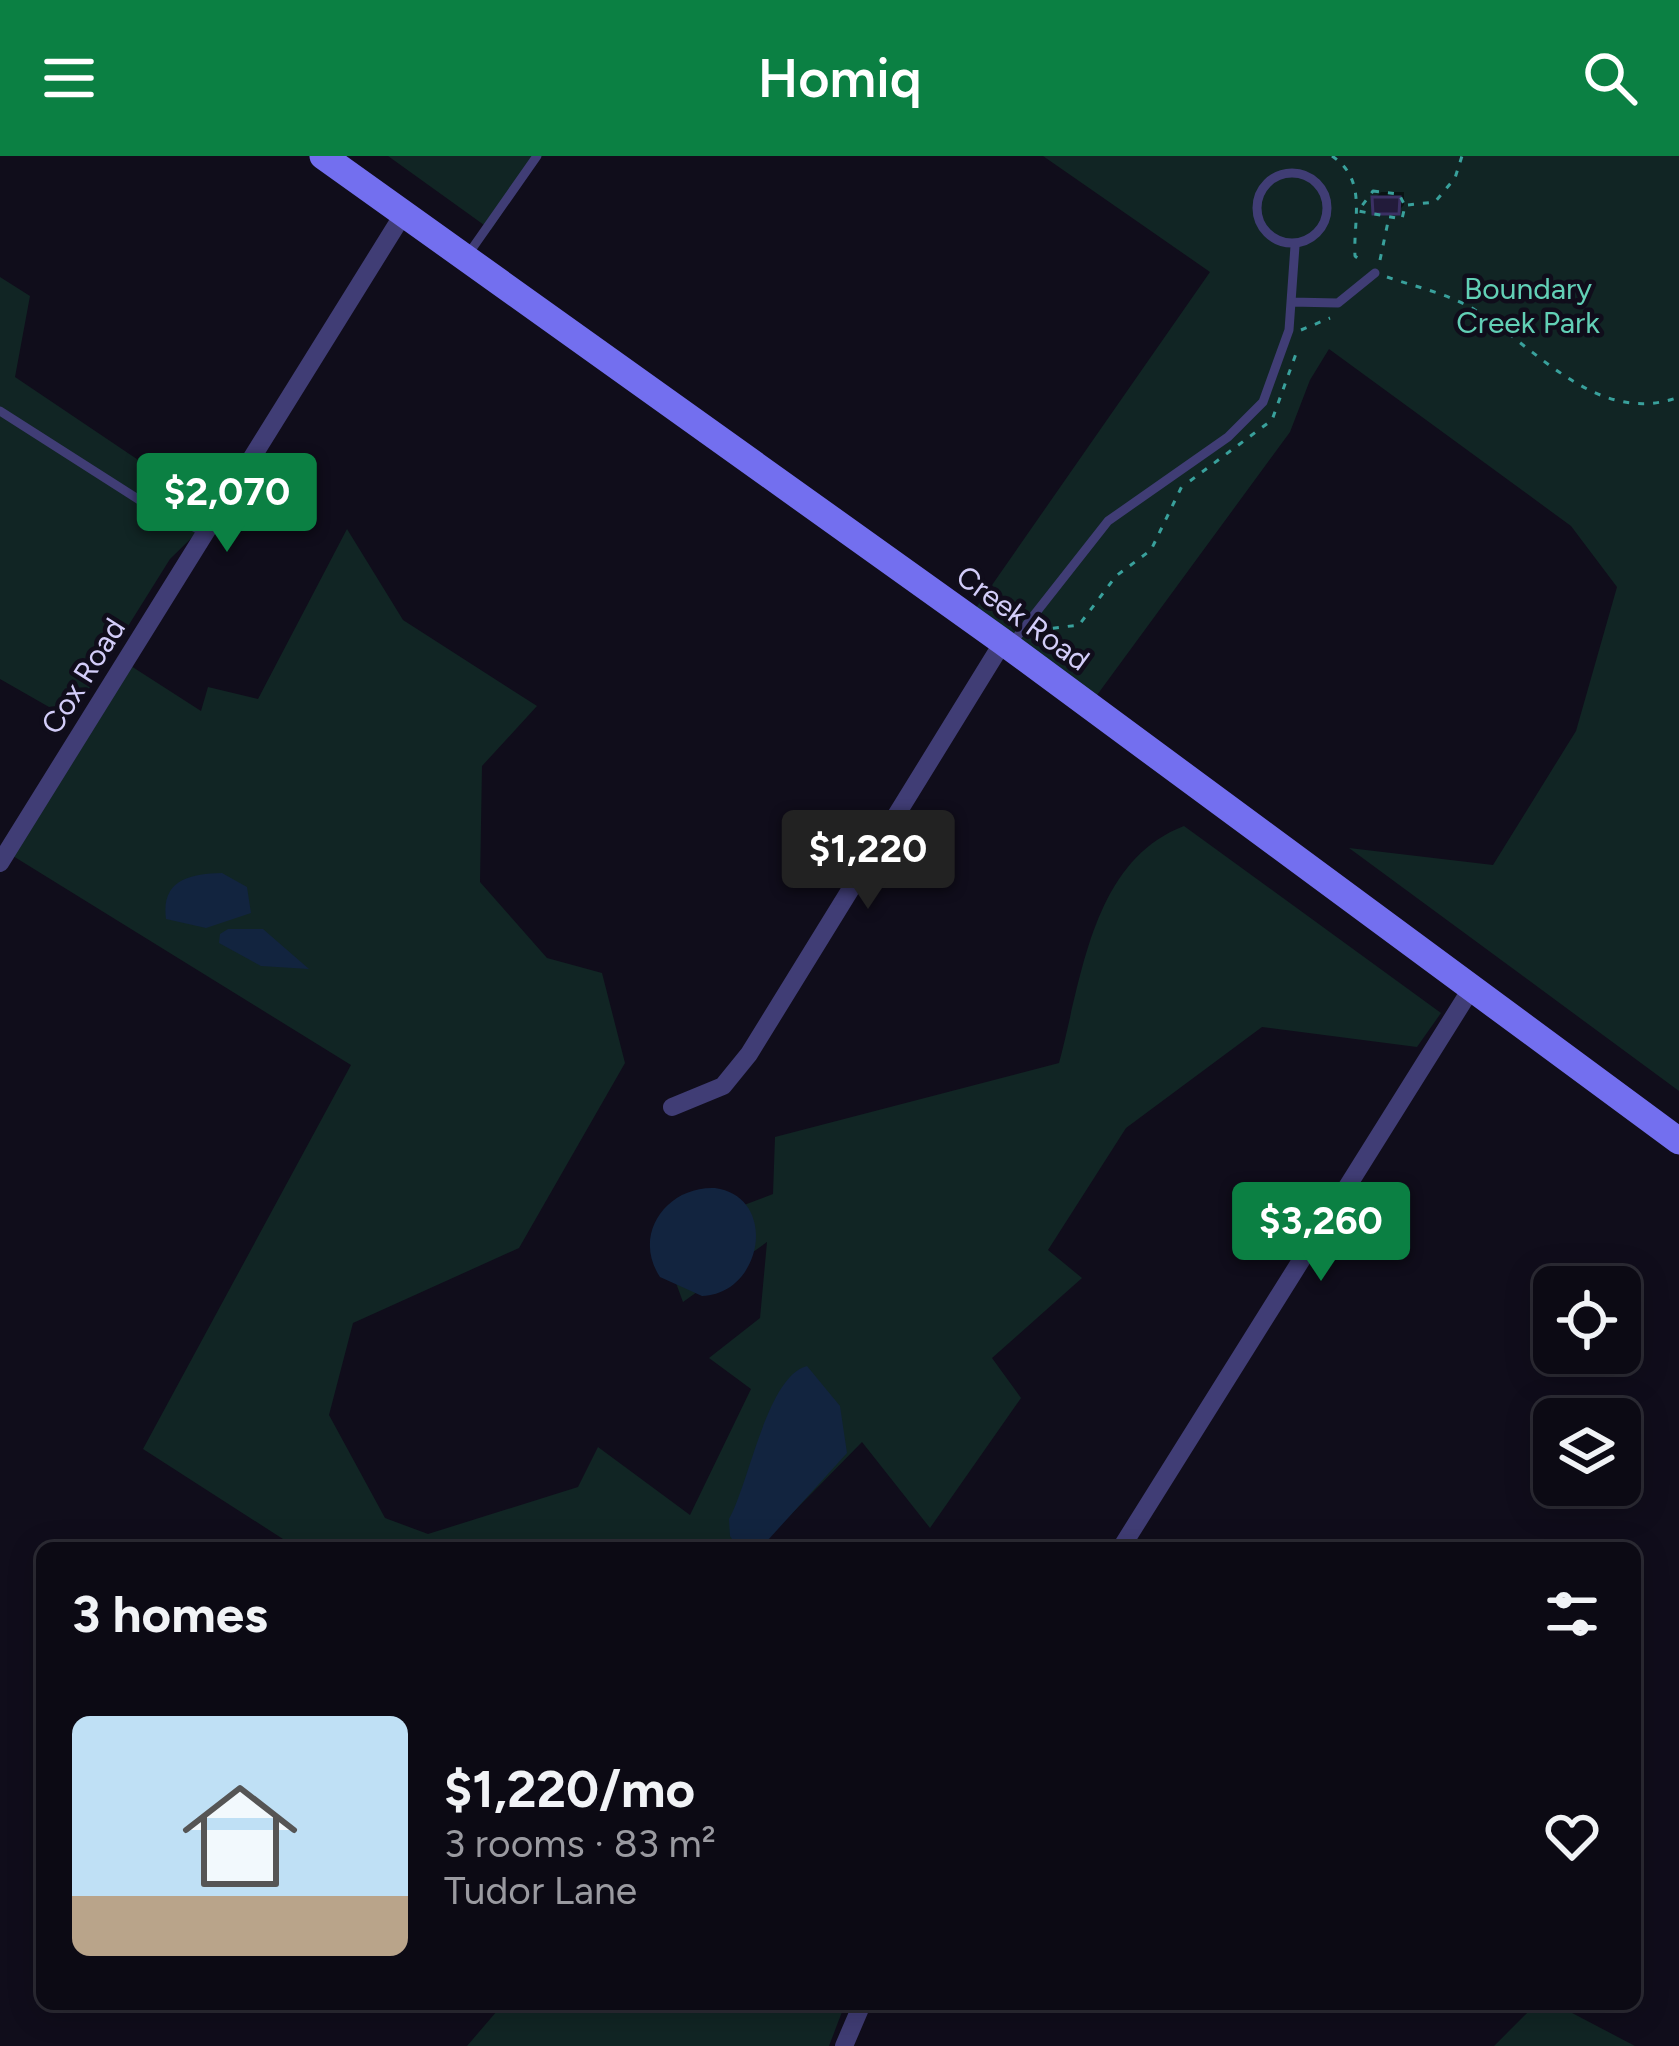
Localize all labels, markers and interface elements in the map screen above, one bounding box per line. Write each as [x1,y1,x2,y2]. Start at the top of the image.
icon: menu [36,45,102,111]
icon: search [1577,45,1643,111]
text: Homiq [758,46,921,111]
park label: Boundary Creek Park [1456,270,1600,341]
pin: $2,070 [129,453,325,555]
text: $2,070 [164,468,290,515]
street label: Creek Road [949,557,1097,679]
street label: Cox Road [33,611,133,741]
pin: $1,220 [770,810,966,912]
text: $1,220 [809,825,927,872]
pin: $3,260 [1223,1182,1419,1284]
text: $3,260 [1259,1197,1383,1244]
map controls [1533,1266,1641,1506]
button: locate [1533,1266,1641,1374]
button: layers [1533,1398,1641,1506]
icon: filters [1539,1581,1605,1647]
text: 3 homes [72,1584,268,1645]
text: $1,220/mo [444,1759,695,1820]
icon: home [168,1764,312,1908]
icon: heart [1539,1803,1605,1869]
text: 3 rooms · 83 m² [444,1820,716,1867]
text: Tudor Lane [444,1867,637,1914]

